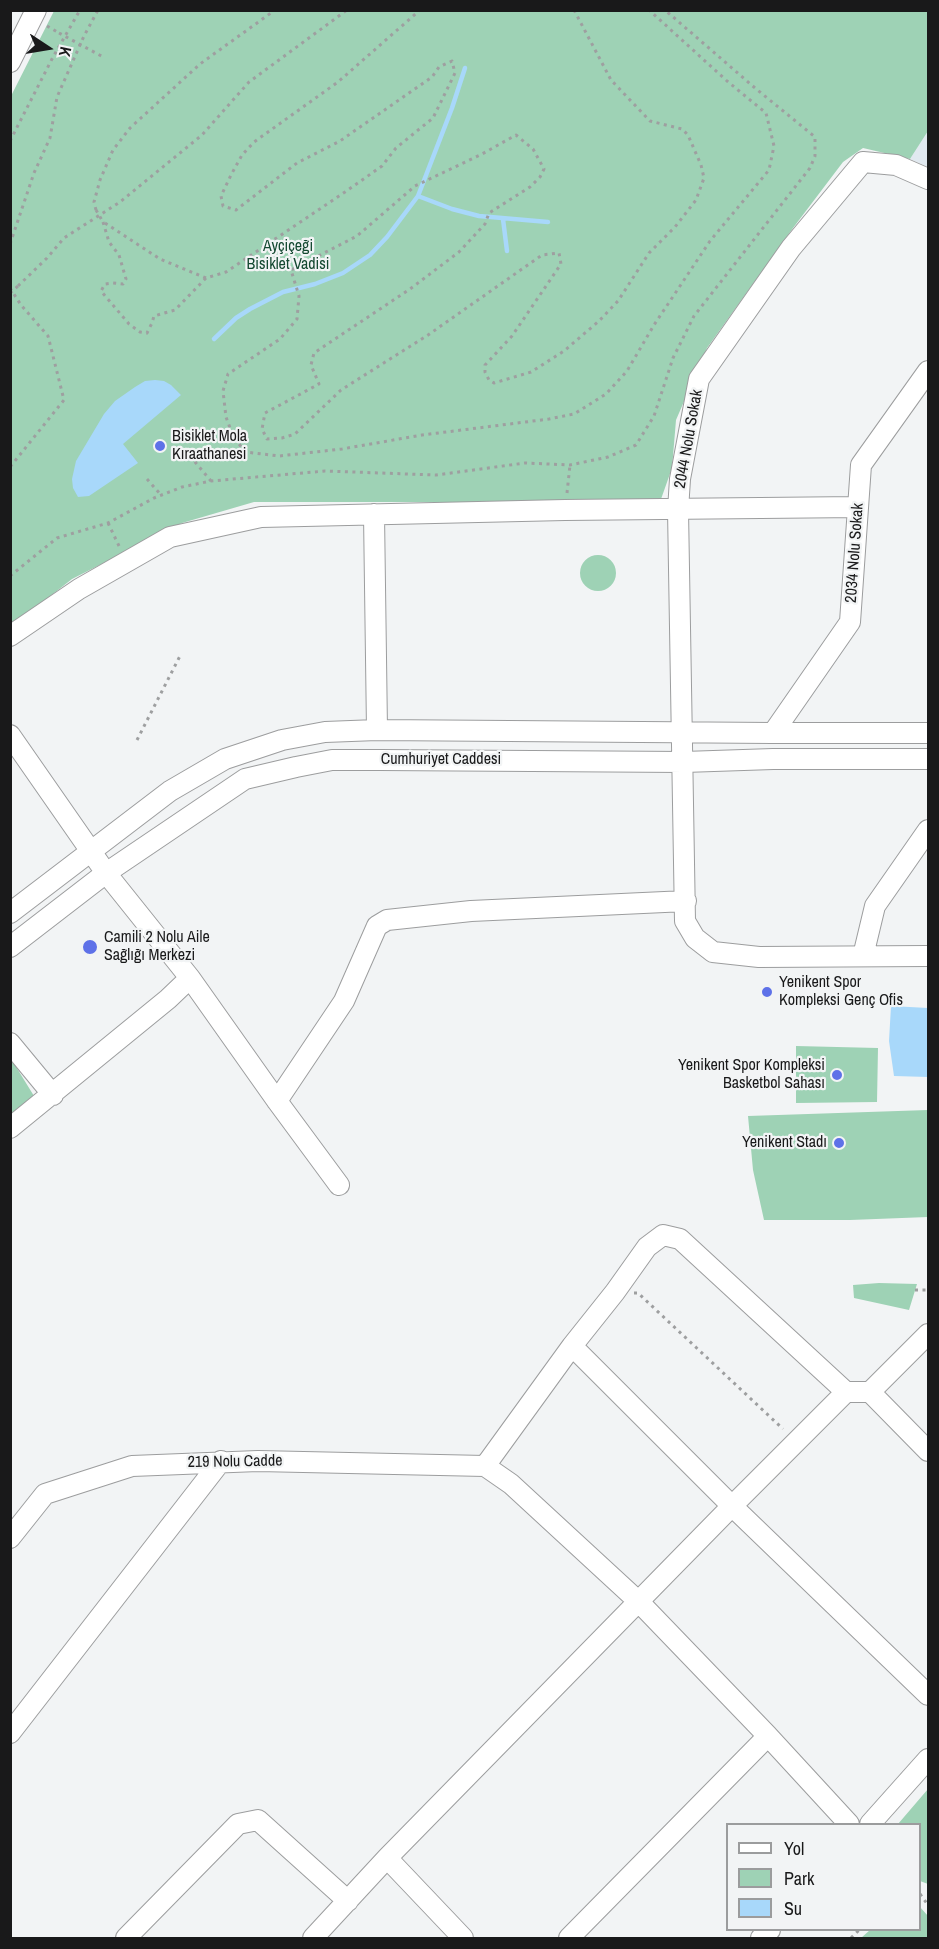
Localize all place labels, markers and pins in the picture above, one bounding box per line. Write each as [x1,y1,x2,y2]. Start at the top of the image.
place label: Bisiklet Mola Kıraathanesi [172,427,247,465]
marker: Bisiklet Mola Kıraathanesi [153,439,167,453]
place label: Camili 2 Nolu Aile Sağlığı Merkezi [104,928,210,966]
marker: Camili 2 Nolu Aile Sağlığı Merkezi [81,938,99,956]
place label: Yenikent Spor Kompleksi Genç Ofis [779,973,903,1011]
marker: Yenikent Spor Kompleksi Genç Ofis [760,985,774,999]
place label: Yenikent Spor Kompleksi Basketbol Sahası [678,1056,825,1094]
marker: Yenikent Spor Kompleksi Basketbol Sahası [830,1068,844,1082]
place label: Yenikent Stadı [742,1133,827,1153]
marker: Yenikent Stadı [832,1136,846,1150]

